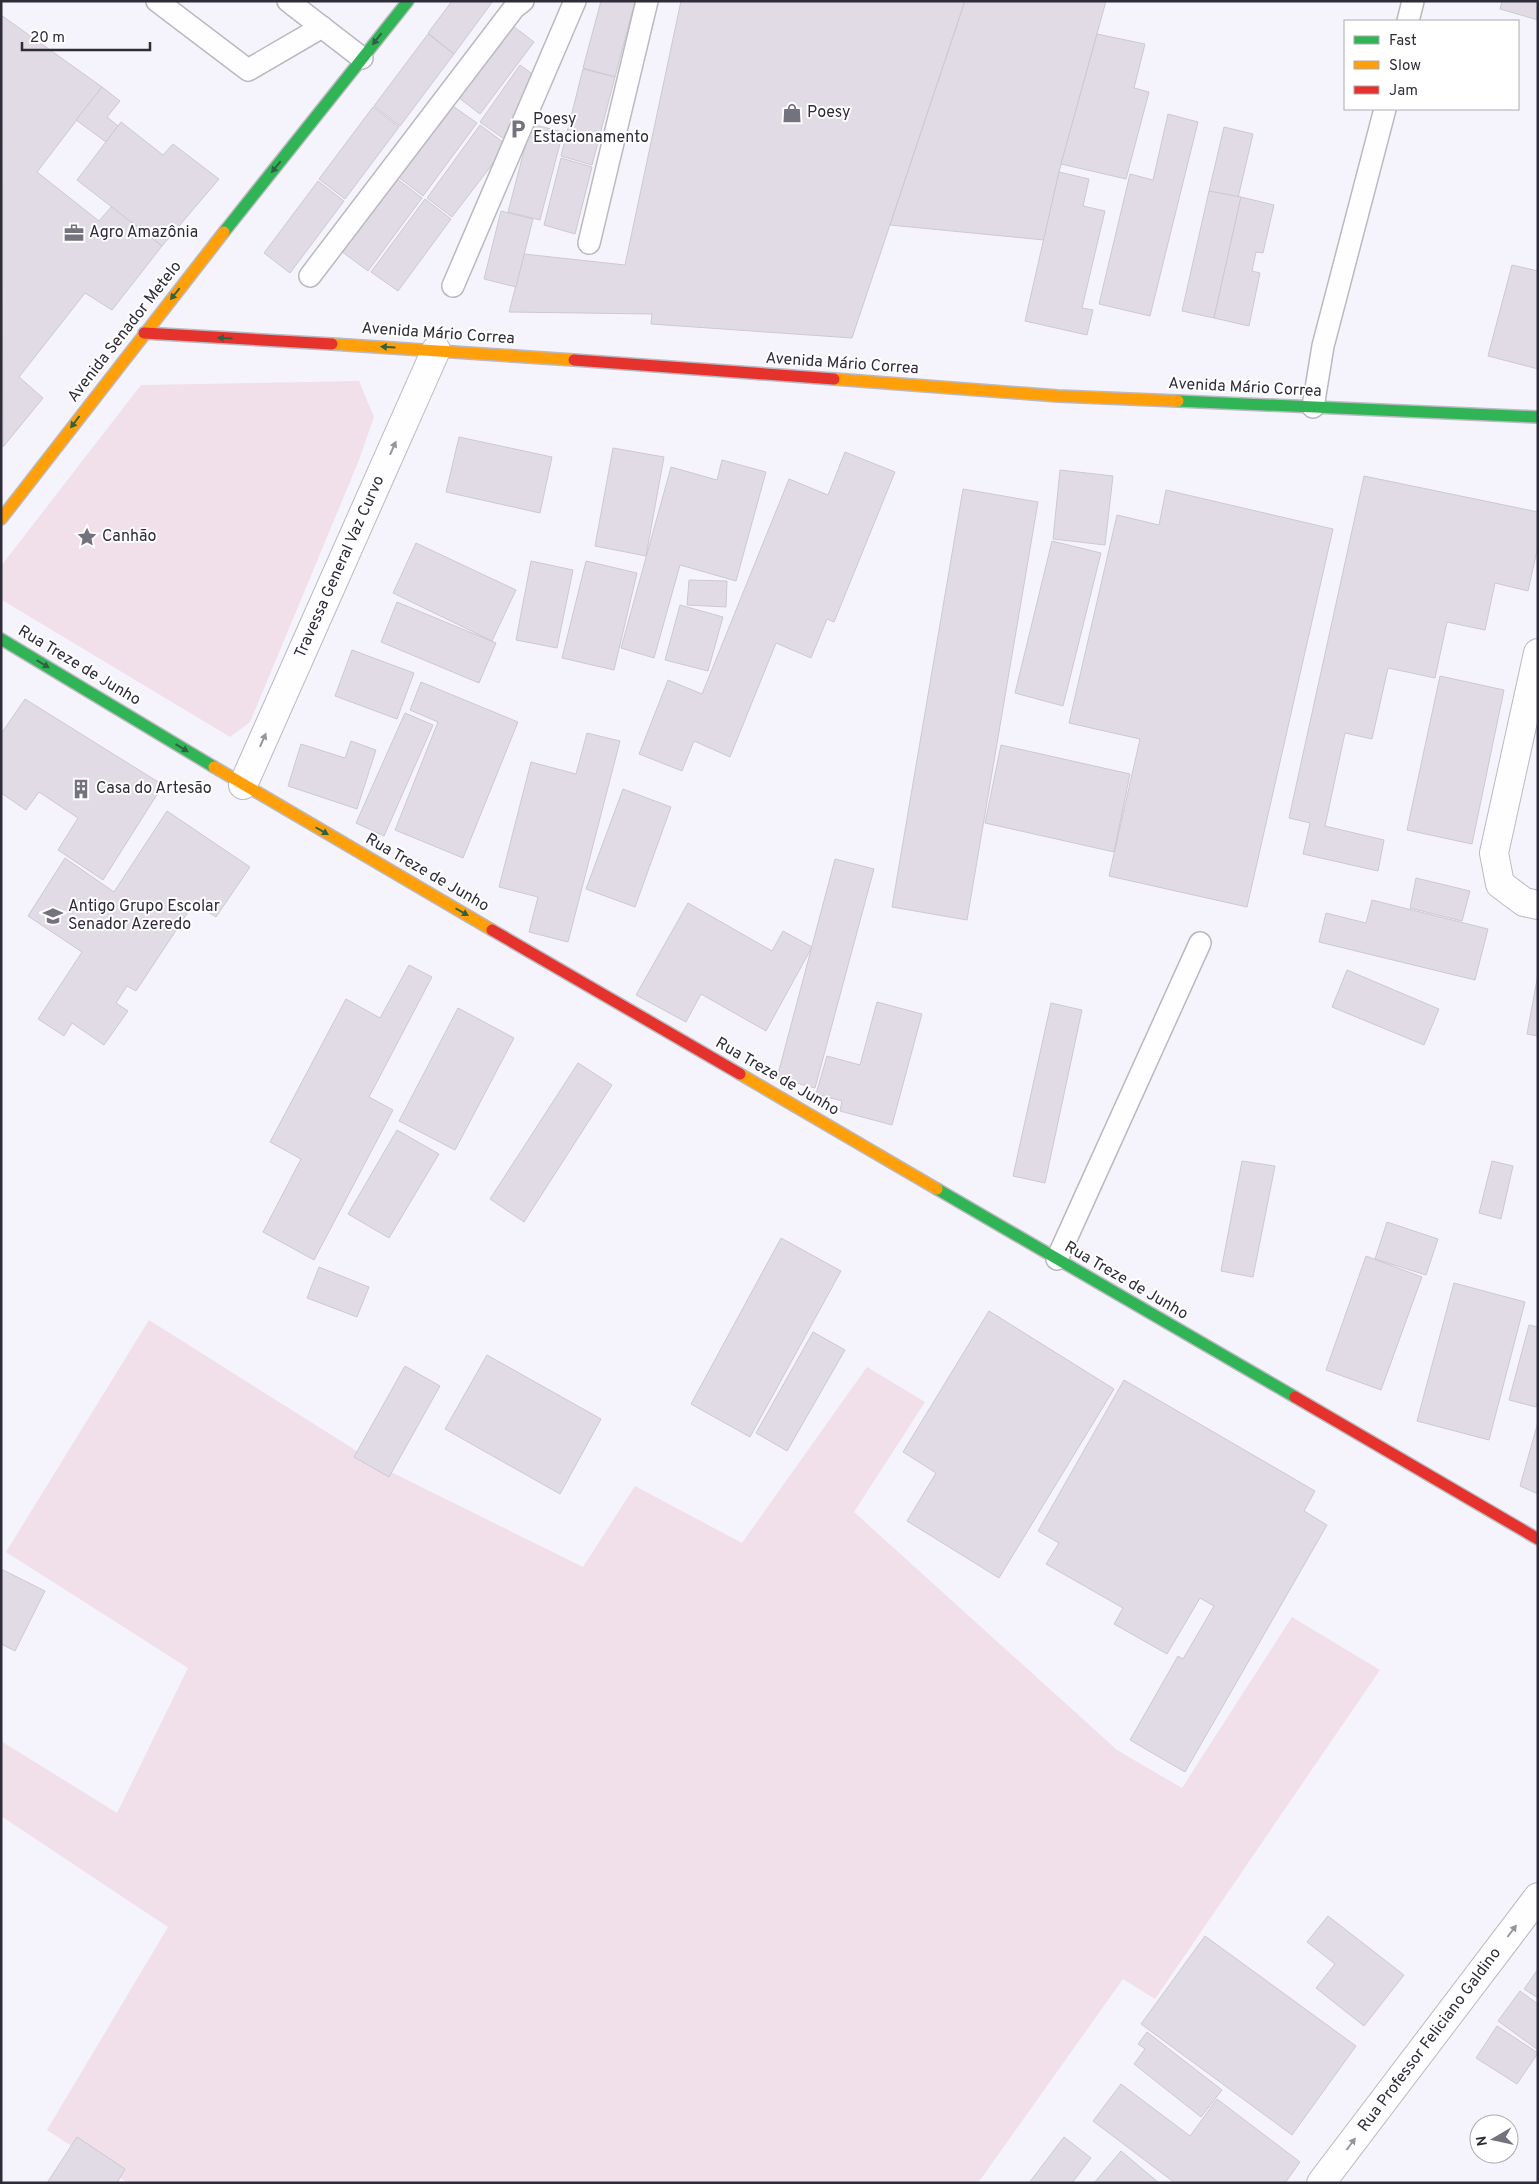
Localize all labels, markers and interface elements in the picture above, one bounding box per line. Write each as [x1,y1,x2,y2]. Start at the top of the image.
scale bar [22,20,150,52]
legend [1344,20,1519,110]
text: 20 m [30,29,65,48]
text: Fast [1389,32,1417,51]
one-way arrow [372,33,383,46]
text: Slow [1389,57,1421,76]
text: Jam [1389,82,1418,101]
shop icon: Poesy [781,102,803,124]
place label: Poesy [807,103,850,123]
place label: Poesy Estacionamento [533,110,649,148]
parking icon: Poesy Estacionamento [507,118,529,140]
one-way arrow [271,160,282,173]
office icon: Agro Amazônia [63,222,85,244]
place label: Agro Amazônia [89,223,198,243]
street label: Avenida Senador Metelo [64,257,186,407]
one-way arrow [170,287,181,300]
street label: Avenida Mário Correa [361,319,515,349]
one-way arrow [217,333,233,341]
one-way arrow [379,342,395,350]
street label: Avenida Mário Correa [765,349,919,379]
street label: Avenida Mário Correa [1168,374,1322,402]
one-way arrow [70,415,81,428]
one-way arrow [389,441,397,455]
street label: Travessa General Vaz Curvo [291,473,389,661]
place icon: Canhão [76,526,98,548]
place label: Canhão [102,527,156,547]
street label: Rua Treze de Junho [14,621,144,711]
one-way arrow [37,659,50,668]
one-way arrow [259,733,267,747]
one-way arrow [176,743,189,752]
building icon: Casa do Artesão [70,778,92,800]
place label: Casa do Artesão [96,779,212,799]
one-way arrow [315,826,329,835]
street label: Rua Treze de Junho [361,829,493,917]
place label: Antigo Grupo Escolar Senador Azeredo [68,897,220,935]
school or university icon: Antigo Grupo Escolar Senador Azeredo [42,905,64,927]
one-way arrow [456,908,469,917]
street label: Rua Treze de Junho [711,1033,843,1121]
street label: Rua Treze de Junho [1060,1237,1192,1325]
one-way arrow [1507,1925,1518,1938]
street label: Rua Professor Feliciano Galdino [1354,1944,1506,2136]
north arrow [1469,2114,1519,2164]
text: N [1473,2134,1492,2147]
one-way arrow [1346,2137,1356,2151]

